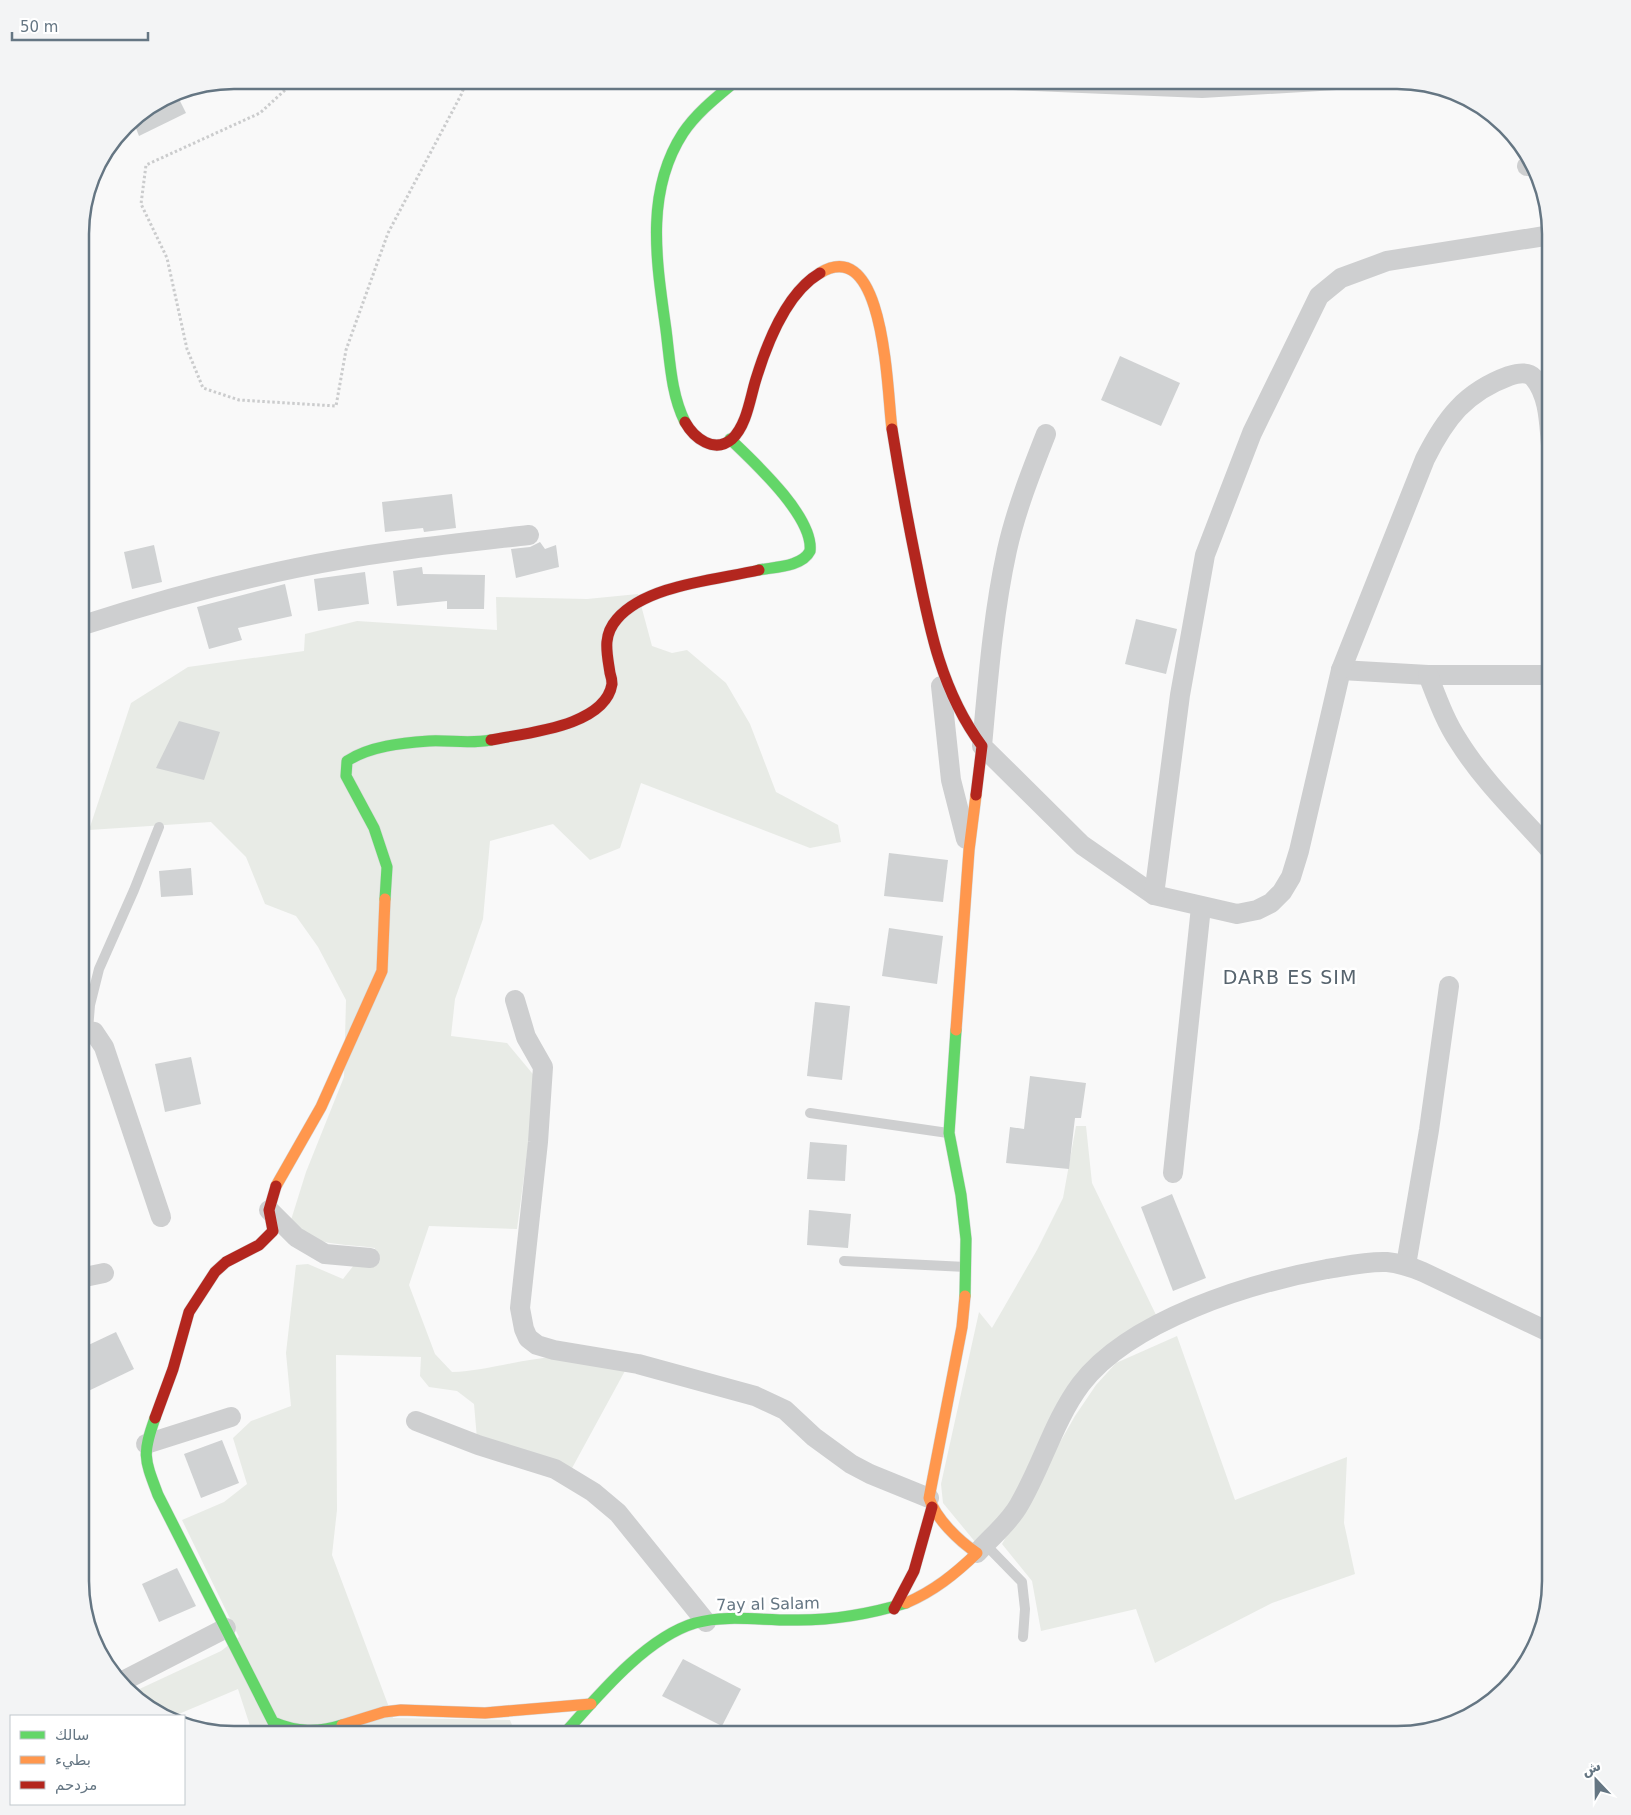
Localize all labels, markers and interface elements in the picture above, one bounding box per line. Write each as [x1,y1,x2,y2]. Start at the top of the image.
scale bar [12,10,149,42]
text: 50 m [20,18,58,36]
district label: DARB ES SIM [1223,966,1357,988]
street label: 7ay al Salam [716,1594,820,1614]
legend [10,1715,185,1805]
text: سالك [55,1726,89,1744]
text: بطيء [55,1751,91,1770]
north arrow [1571,1755,1621,1805]
text: ش [1579,1757,1603,1779]
text: مزدحم [55,1776,97,1794]

